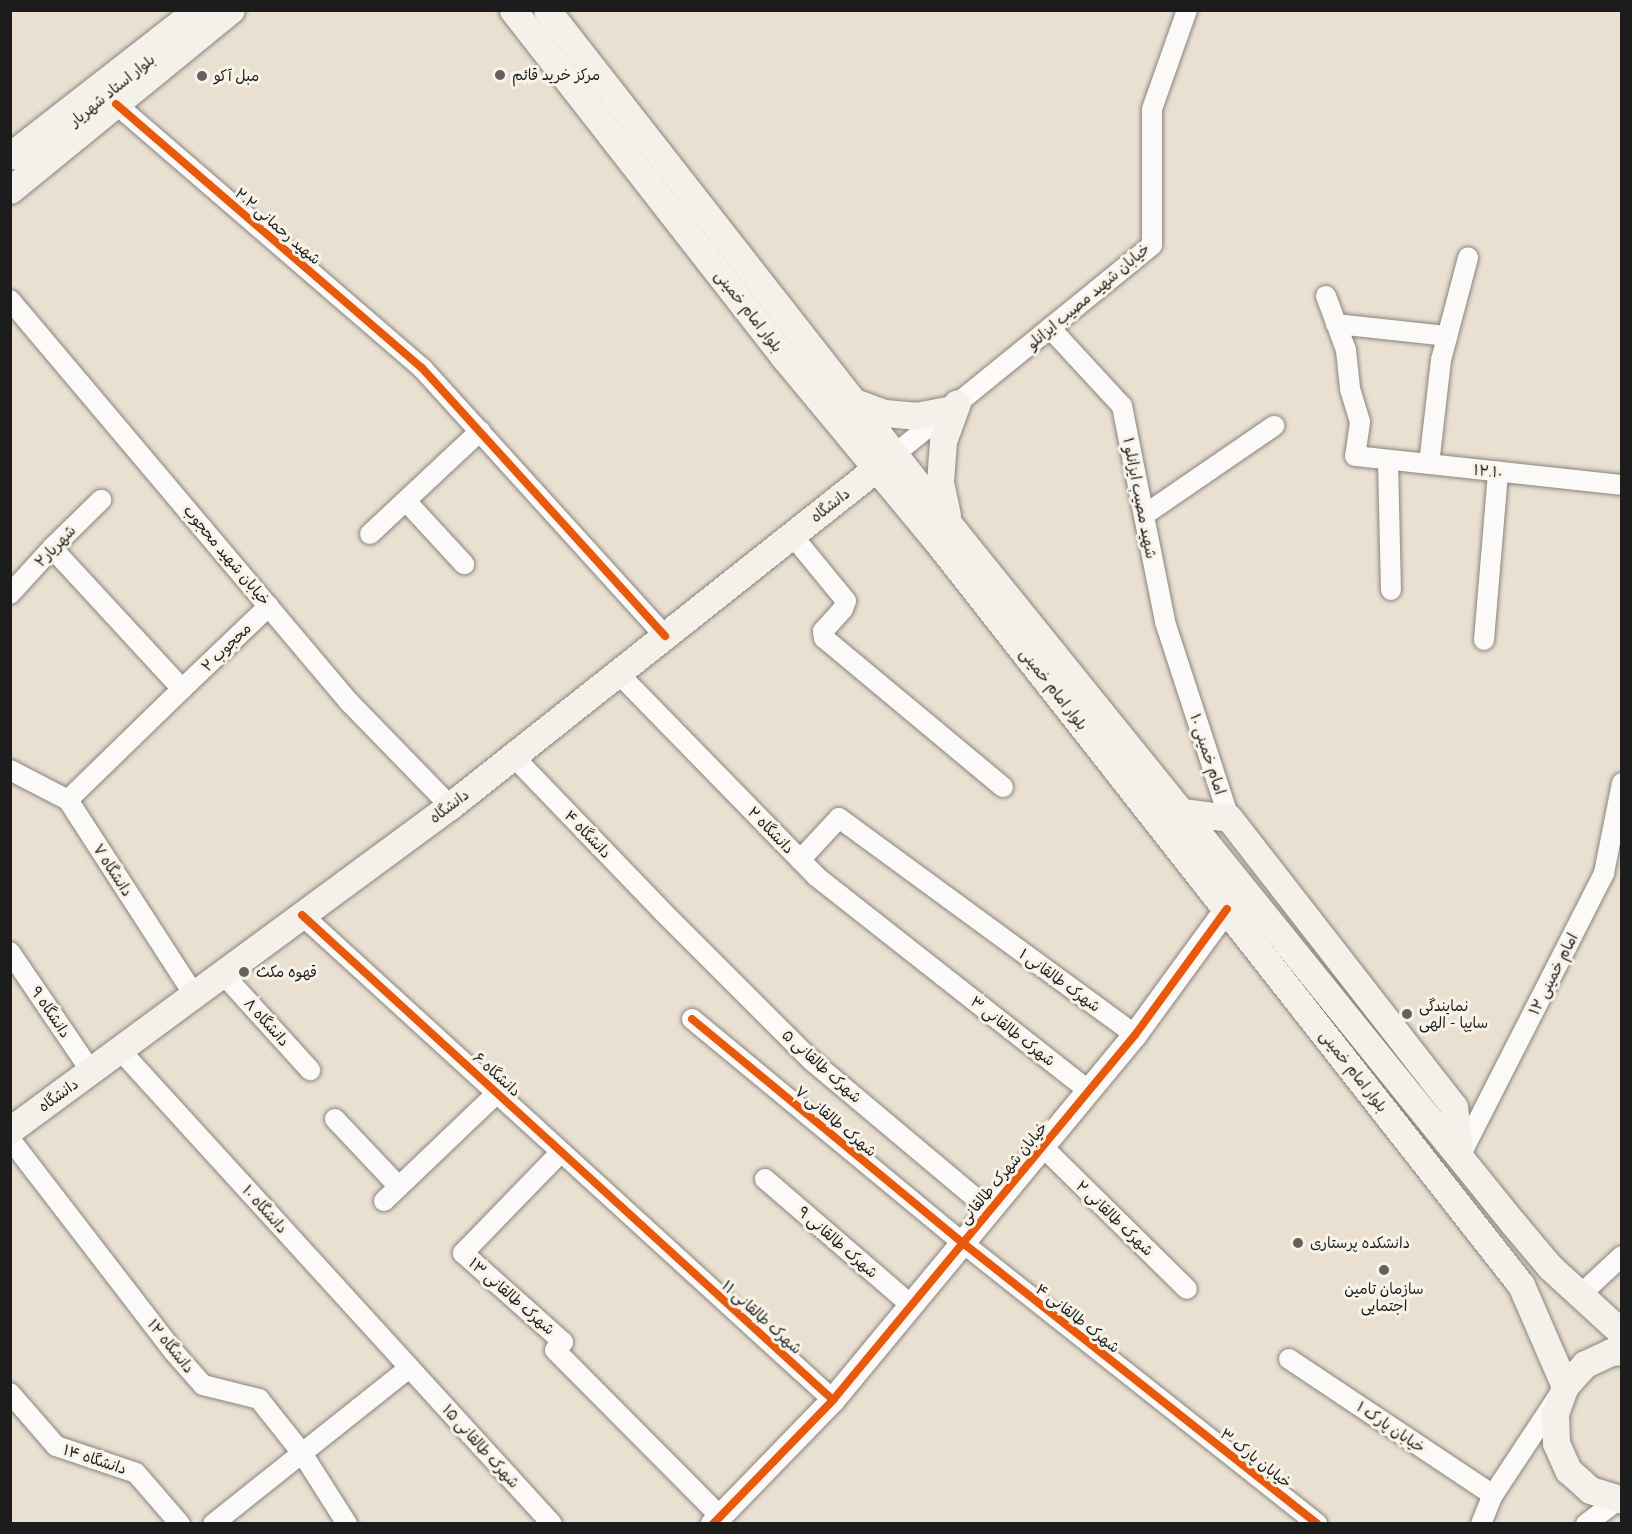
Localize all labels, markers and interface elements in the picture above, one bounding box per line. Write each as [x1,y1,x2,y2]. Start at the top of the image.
street label: بلوار استاد شهریار [66,50,158,130]
place label: مرکز خرید قائم [512,66,600,84]
place label: مبل آکو [214,67,259,85]
marker: مرکز خرید قائم [493,68,507,82]
marker: مبل آکو [195,69,209,83]
street label: شهید رحمانی ۲.۲ [231,184,325,268]
street label: خیابان شهید مصیب ایزانلو [1023,239,1153,353]
street label: بلوار امام خمینی [711,266,787,356]
street label: شهید مصیب ایزانلو ۱ [1119,436,1161,560]
street label: ۱۲.۱۰ [1473,461,1503,481]
street label: دانشگاه [807,484,853,526]
street label: خیابان شهید محجوب [180,501,274,609]
street label: شهریار۲ [31,521,79,571]
street label: محجوب ۲ [197,619,255,675]
street label: بلوار امام خمینی [1016,644,1092,734]
street label: امام خمینی ۱۰ [1186,711,1230,797]
street label: دانشگاه [426,785,472,827]
street label: دانشگاه ۲ [744,803,798,857]
street label: دانشگاه ۴ [561,806,615,862]
street label: دانشگاه ۷ [89,840,137,900]
street label: امام خمینی ۱۲ [1525,930,1581,1018]
street label: شهرک طالقانی ۱ [1016,945,1104,1015]
place label: قهوه مکث [256,963,317,981]
marker: قهوه مکث [237,965,251,979]
street label: دانشگاه ۹ [27,983,75,1041]
street label: شهرک طالقانی ۳ [967,992,1059,1070]
street label: دانشگاه ۸ [241,994,293,1050]
place label: نمایندگی سایپا - الهی [1419,996,1488,1031]
marker: نمایندگی سایپا - الهی [1400,1007,1414,1021]
street label: شهرک طالقانی ۵ [779,1026,865,1106]
street label: بلوار امام خمینی [1316,1026,1392,1116]
street label: دانشگاه ۶ [470,1048,524,1100]
street label: دانشگاه [35,1075,81,1115]
street label: شهرک طالقانی ۷ [792,1082,880,1160]
street label: خیابان شهرک طالقانی [955,1118,1051,1228]
street label: شهرک طالقانی ۲ [1073,1177,1157,1259]
street label: دانشگاه ۱۰ [239,1181,291,1237]
street label: شهرک طالقانی ۹ [794,1202,882,1282]
place label: دانشکده پرستاری [1310,1234,1410,1252]
marker: دانشکده پرستاری [1291,1236,1305,1250]
street label: شهرک طالقانی ۱۳ [465,1254,559,1338]
marker: سازمان تامین اجتمایی [1377,1263,1391,1277]
street label: شهرک طالقانی ۱۱ [718,1276,806,1358]
place label: سازمان تامین اجتمایی [1344,1279,1424,1314]
street label: شهرک طالقانی ۴ [1032,1280,1124,1356]
street label: دانشگاه ۱۲ [144,1315,198,1377]
street label: خیابان پارک ۱ [1353,1398,1429,1456]
street label: شهرک طالقانی ۱۵ [439,1400,523,1492]
street label: خیابان پارک ۳ [1217,1425,1295,1491]
street label: دانشگاه ۱۴ [61,1440,129,1478]

